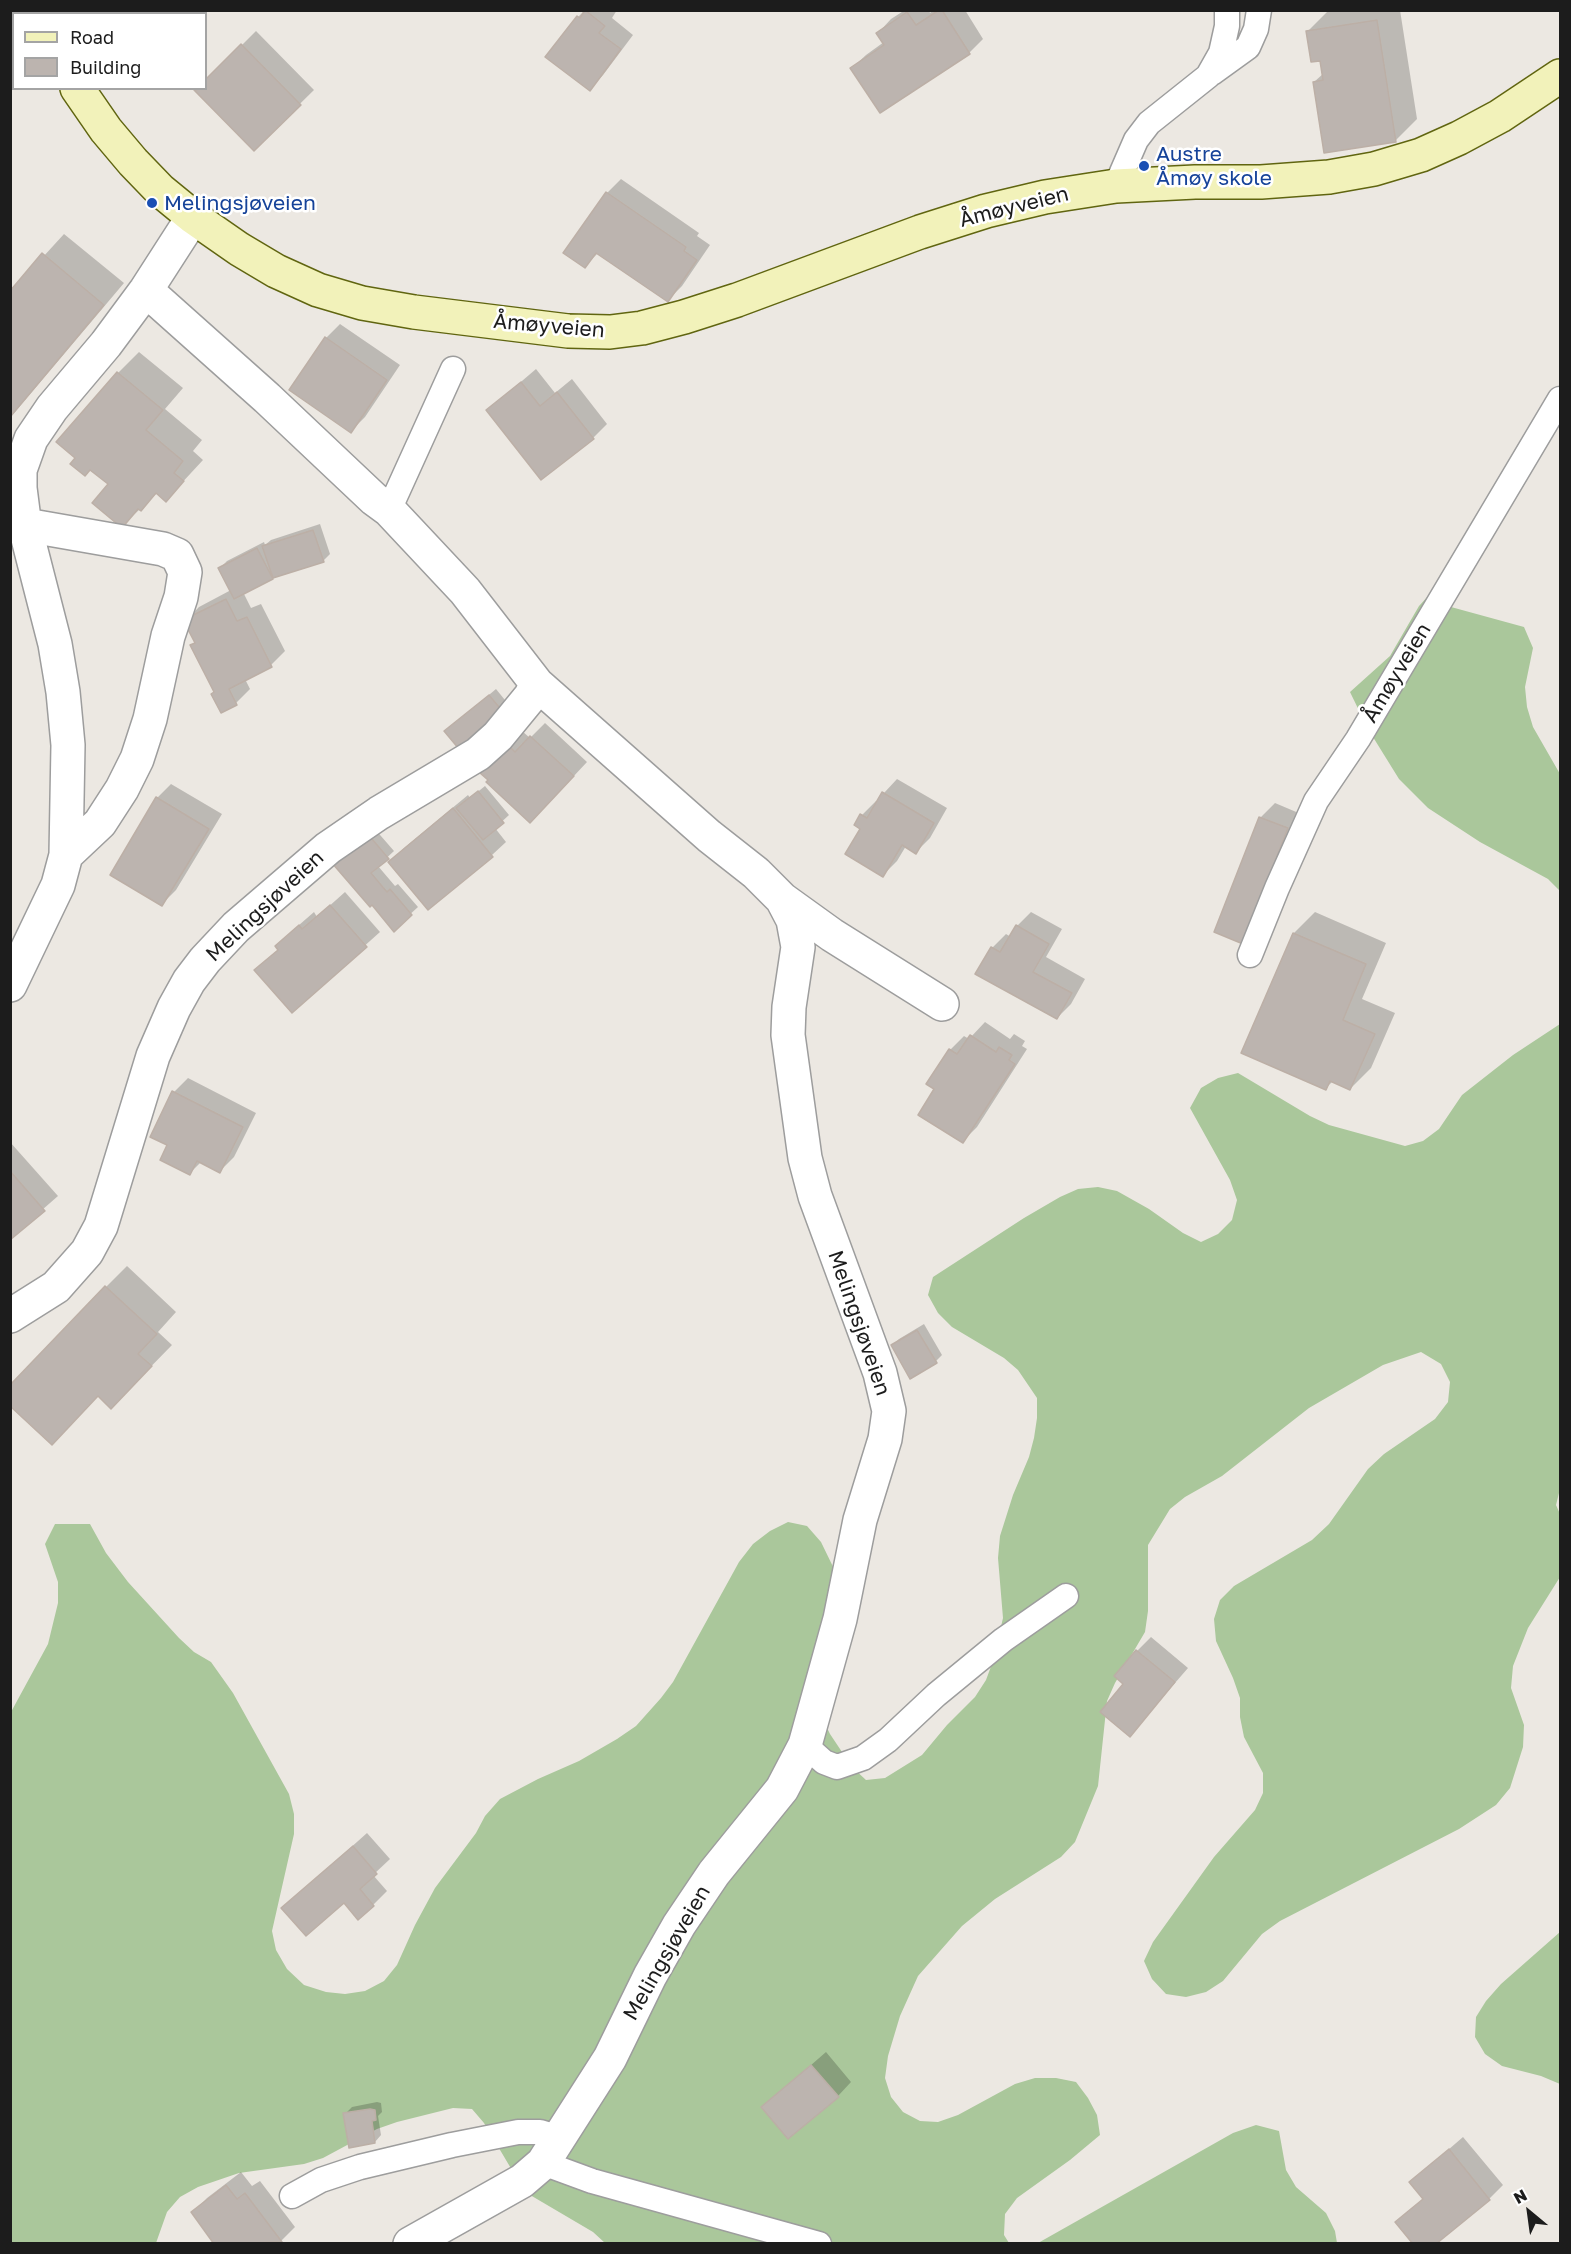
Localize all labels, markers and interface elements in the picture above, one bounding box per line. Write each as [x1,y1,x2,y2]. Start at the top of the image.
legend [12,12,207,90]
text: Road [70,26,114,48]
text: Building [70,56,141,78]
place label: Austre Åmøy skole [1156,141,1272,191]
marker: Austre Åmøy skole [1137,159,1151,173]
street label: Åmøyveien [957,181,1071,233]
place label: Melingsjøveien [164,190,316,216]
marker: Melingsjøveien [145,196,159,210]
street label: Åmøyveien [492,309,606,343]
street label: Åmøyveien [1357,619,1437,727]
street label: Melingsjøveien [201,845,329,967]
street label: Melingsjøveien [822,1247,896,1399]
street label: Melingsjøveien [618,1881,716,2025]
north arrow [1499,2182,1559,2242]
text: N [1510,2185,1530,2208]

